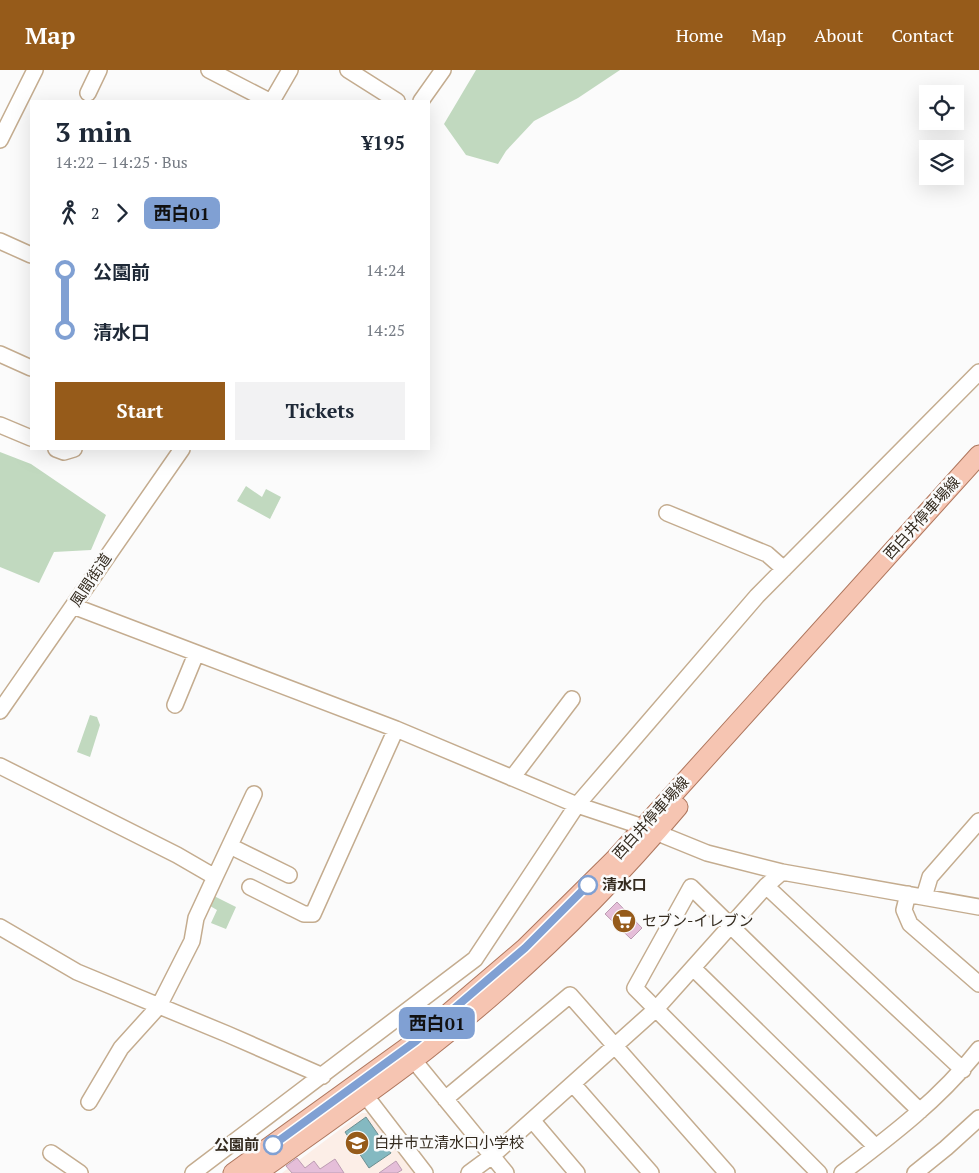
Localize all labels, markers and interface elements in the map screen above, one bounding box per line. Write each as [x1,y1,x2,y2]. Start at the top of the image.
text: Map [25,19,75,51]
text: Home [676,23,723,47]
text: Map [751,23,786,47]
text: About [814,23,863,47]
text: Contact [891,23,954,47]
map controls [919,85,964,185]
button: locate [919,85,964,130]
text: 3 min [55,113,132,150]
text: ¥195 [362,130,405,155]
button: layers [919,140,964,185]
text: 14:22 – 14:25 · Bus [55,151,188,173]
icon: walk [55,199,83,227]
icon: forward [108,199,136,227]
text: 西白01 [154,201,210,225]
text: 2 [91,202,100,224]
text: 公園前 [93,259,150,284]
text: 14:24 [366,259,405,281]
text: 清水口 [93,319,150,344]
text: 14:25 [366,319,405,341]
button: Start [55,382,225,440]
button: Tickets [235,382,405,440]
street label: 西白井停車場線 [879,472,964,563]
street label: 風間街道 [65,549,115,610]
street label: 西白井停車場線 [608,772,693,863]
place label: 清水口 [602,874,647,894]
marker: 清水口 [578,875,598,895]
supermarket icon: セブン-イレブン [611,908,637,934]
place label: セブン-イレブン [642,910,753,930]
line badge: 西白01 [402,1007,472,1039]
text: 西白01 [409,1011,465,1035]
school or university icon: 白井市立清水口小学校 [344,1130,370,1156]
place label: 白井市立清水口小学校 [374,1132,524,1152]
place label: 公園前 [214,1134,259,1154]
marker: 公園前 [263,1135,283,1155]

